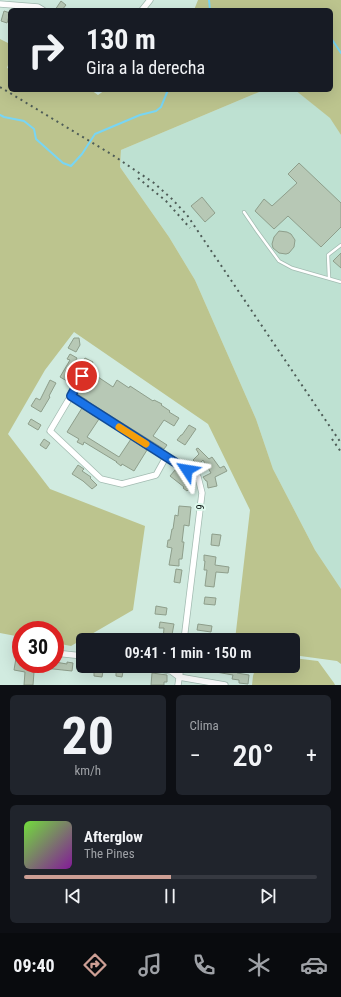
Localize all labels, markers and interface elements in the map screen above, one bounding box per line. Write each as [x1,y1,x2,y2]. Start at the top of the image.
text: 130 m [86,23,156,56]
icon: right [20,24,72,76]
text: Gira a la derecha [86,57,205,78]
pin [65,359,99,393]
icon: arrive [71,365,93,387]
position arrow [166,449,208,491]
street label: 9 [194,504,207,511]
speed limit sign: 30 [12,621,64,673]
text: 09:41 · 1 min · 150 m [125,644,251,662]
text: 20 [61,706,114,767]
text: Clima [190,718,219,733]
text: 20° [232,738,274,773]
text: − [190,743,201,768]
text: + [306,743,317,768]
text: km/h [74,763,101,778]
text: Afterglow [84,828,143,846]
text: The Pines [84,846,135,861]
icon: previous [62,885,84,907]
icon: pause [159,885,181,907]
icon: next [257,885,279,907]
icon: directions [81,951,109,979]
icon: music [136,951,164,979]
icon: phone [190,951,218,979]
icon: climate [245,951,273,979]
icon: car [300,951,328,979]
text: 09:40 [13,955,55,976]

